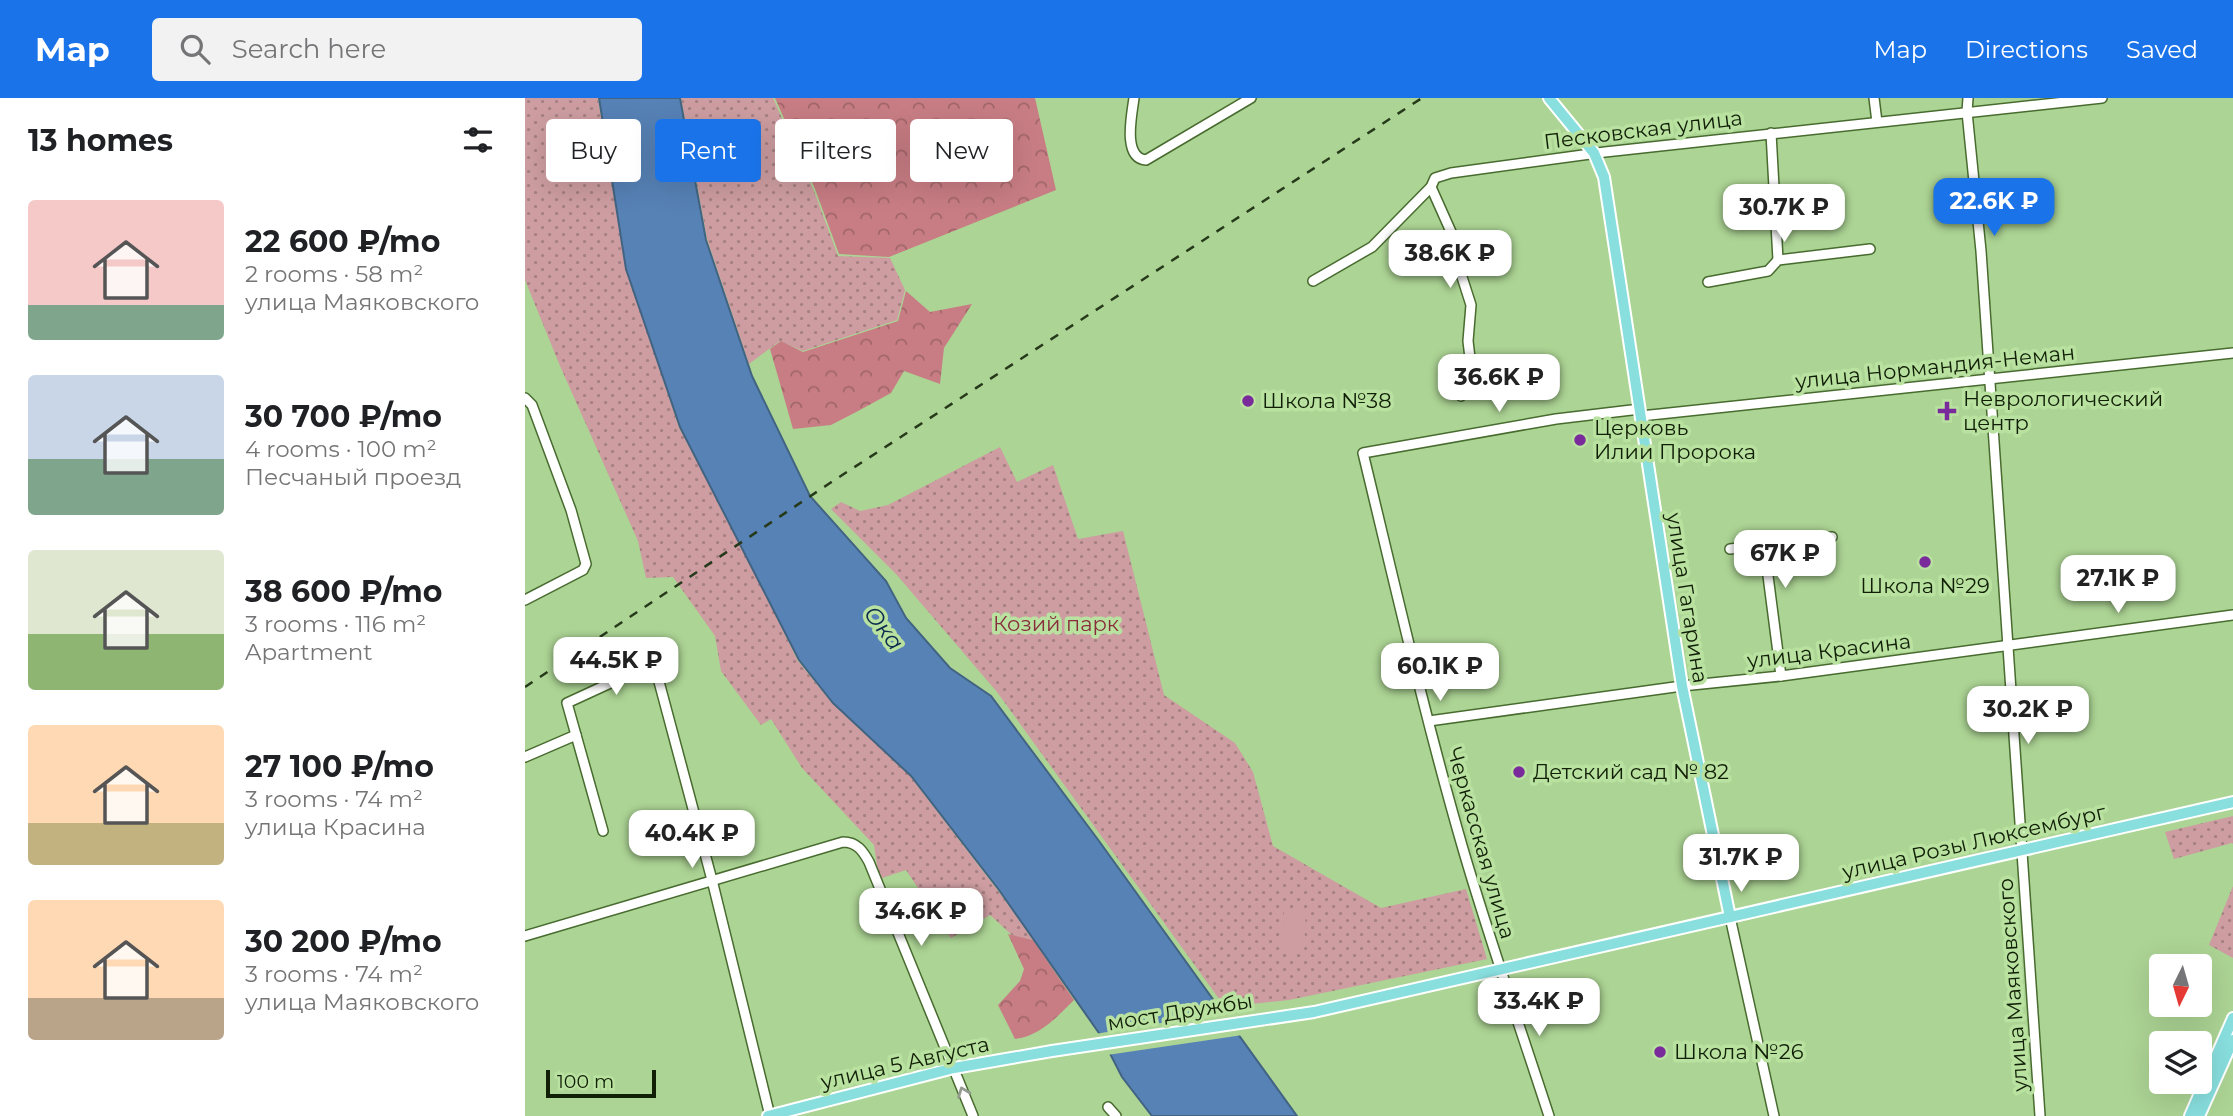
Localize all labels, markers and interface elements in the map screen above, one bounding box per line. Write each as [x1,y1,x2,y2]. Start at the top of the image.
search box [152,18,642,81]
text: Map [35,29,110,69]
icon: search [176,30,214,68]
text: Search here [232,33,386,65]
text: Map [1874,35,1927,64]
text: Directions [1965,35,2088,64]
text: Saved [2126,35,2198,64]
street label: Песковская улица [1542,105,1744,154]
chip: Buy [546,119,641,182]
chip: Rent [655,119,761,182]
chip: Filters [775,119,896,182]
chip: New [910,119,1013,182]
icon: filters [459,121,497,159]
text: 13 homes [28,122,173,159]
pin: 22.6K ₽ [1929,178,2059,238]
pin: 30.7K ₽ [1719,184,1849,244]
text: 22.6K ₽ [1949,187,2039,215]
text: 30.7K ₽ [1739,193,1829,221]
text: 22 600 ₽/mo [245,223,440,260]
icon: home [84,228,168,312]
pin: 38.6K ₽ [1385,230,1515,290]
text: 38.6K ₽ [1405,239,1495,267]
text: 2 rooms · 58 m² [245,260,423,288]
text: улица Маяковского [245,288,479,316]
street label: улица Нормандия-Неман [1793,339,2076,394]
pin: 36.6K ₽ [1434,354,1564,414]
text: 36.6K ₽ [1454,363,1544,391]
place label: Неврологический центр [1963,386,2163,435]
place label: Школа №38 [1262,388,1392,413]
marker: Школа №38 [1240,393,1256,409]
text: 30 700 ₽/mo [245,398,442,435]
marker: Неврологический центр [1937,401,1957,421]
icon: home [84,403,168,487]
place label: Церковь Илии Пророка [1594,415,1756,464]
marker: Церковь Илии Пророка [1572,432,1588,448]
text: 4 rooms · 100 m² [245,435,437,463]
text: Песчаный проезд [245,463,461,491]
street label: улица Гагарина [1662,510,1713,685]
pin: 67K ₽ [1736,531,1834,590]
text: 67K ₽ [1750,539,1820,567]
marker: Школа №29 [1917,554,1933,570]
pin: 27.1K ₽ [2053,556,2183,615]
text: 27.1K ₽ [2077,564,2159,592]
text: 38 600 ₽/mo [245,573,442,610]
place label: Школа №29 [1860,573,1990,598]
icon: home [84,578,168,662]
water label: Ока [858,600,910,656]
text: 3 rooms · 116 m² [245,610,426,638]
park label: Козий парк [993,611,1119,636]
street label: улица Красина [1745,628,1912,673]
text: Apartment [245,638,373,666]
pin: 44.5K ₽ [551,638,681,697]
pin: 60.1K ₽ [1375,644,1505,703]
text: 44.5K ₽ [569,646,663,674]
text: 60.1K ₽ [1397,652,1483,680]
pin: 30.2K ₽ [1963,686,2093,746]
text: 30.2K ₽ [1983,695,2073,723]
street label: Черкасская улица [1442,744,1521,942]
text: 27 100 ₽/mo [245,748,434,785]
icon: home [84,753,168,837]
place label: Детский сад № 82 [1533,759,1729,784]
marker: Детский сад № 82 [1511,764,1527,780]
text: 3 rooms · 74 m² [245,785,423,813]
street label: улица Розы Люксембург [1839,799,2108,884]
pin: 40.4K ₽ [627,810,757,870]
text: улица Красина [245,813,426,841]
text: 40.4K ₽ [645,819,739,847]
pin: 31.7K ₽ [1676,834,1806,894]
text: 31.7K ₽ [1699,843,1783,871]
street label: улица Маяковского [1993,877,2033,1094]
pin: 34.6K ₽ [856,888,986,948]
text: 34.6K ₽ [875,897,967,925]
text: 30 200 ₽/mo [245,923,442,960]
icon: home [84,928,168,1012]
north arrow [2149,954,2212,1017]
map controls [2149,954,2212,1094]
text: 3 rooms · 74 m² [245,960,423,988]
pin: 33.4K ₽ [1474,978,1604,1038]
text: 33.4K ₽ [1494,987,1584,1015]
text: улица Маяковского [245,988,479,1016]
street label: мост Дружбы [1106,988,1254,1035]
street label: улица 5 Августа [817,1031,992,1094]
button: layers [2149,1031,2212,1094]
place label: Школа №26 [1674,1039,1804,1064]
marker: Школа №26 [1652,1044,1668,1060]
scale bar [546,1067,656,1099]
text: 100 m [557,1070,614,1093]
one-way arrow [958,1087,972,1099]

